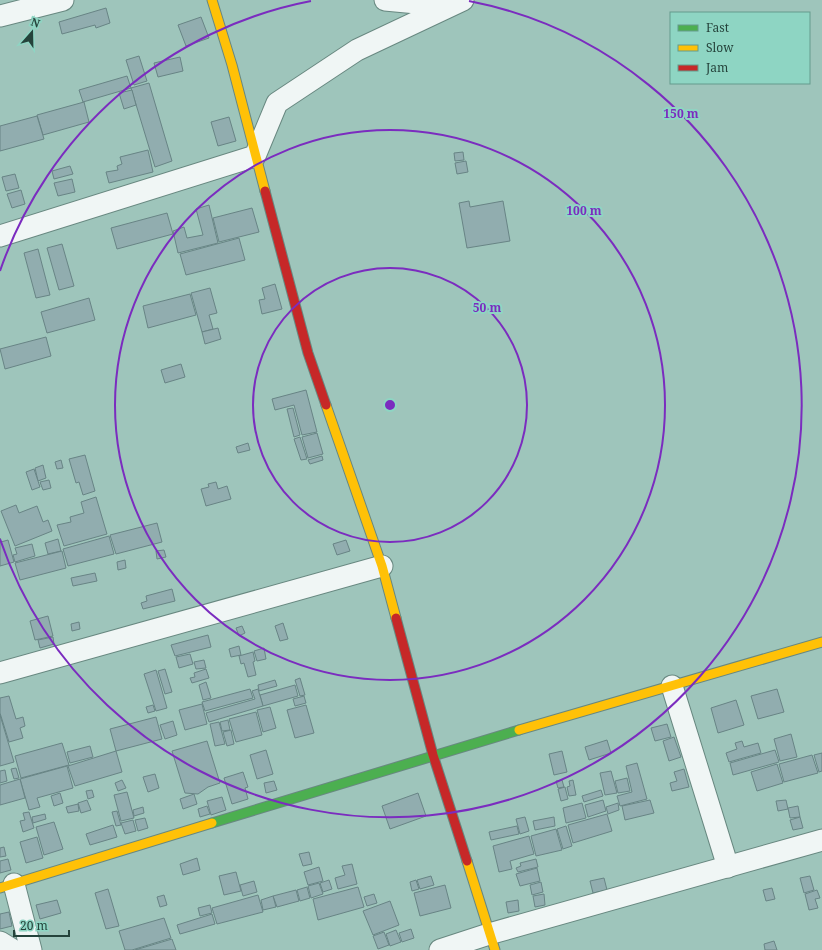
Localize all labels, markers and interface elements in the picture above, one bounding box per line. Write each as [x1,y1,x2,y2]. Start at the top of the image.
north arrow [12,12,52,52]
legend [670,12,810,84]
text: N [29,14,43,31]
text: Fast [706,19,729,36]
text: Slow [706,39,734,56]
text: Jam [705,59,728,76]
text: 150 m [663,105,699,122]
text: 100 m [566,202,602,219]
text: 50 m [473,299,501,316]
centre of rings [383,398,397,412]
scale bar [14,912,69,938]
text: 20 m [20,917,48,934]

